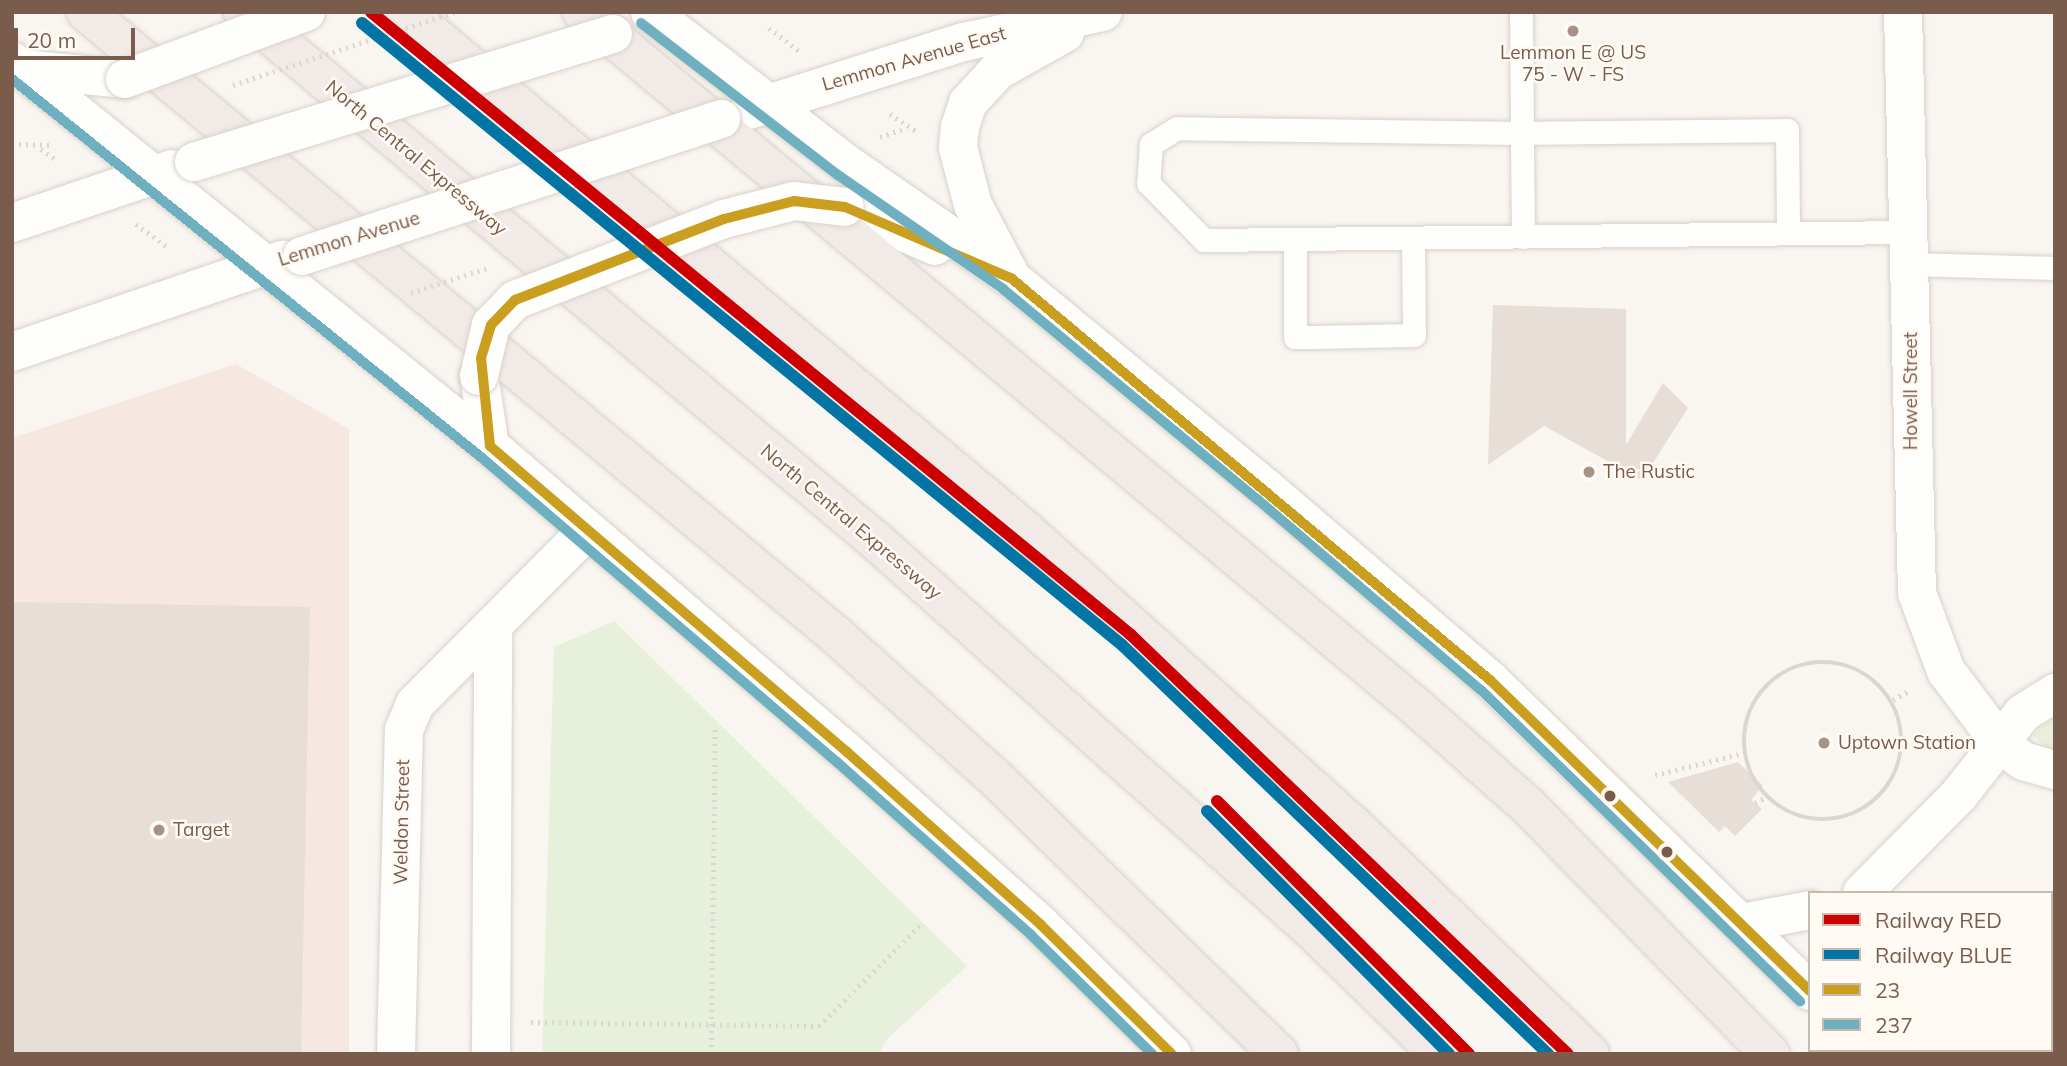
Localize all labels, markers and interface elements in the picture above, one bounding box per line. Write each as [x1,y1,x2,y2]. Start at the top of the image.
scale bar [18,14,138,58]
street label: Lemmon Avenue East [819,22,1009,96]
marker: Lemmon E @ US 75 - W - FS [1565,23,1581,39]
text: 20 m [27,27,76,53]
place label: Lemmon E @ US 75 - W - FS [1500,42,1646,86]
street label: North Central Expressway [321,75,511,241]
street label: Lemmon Avenue [275,207,423,271]
street label: Howell Street [1900,332,1922,450]
street label: North Central Expressway [756,439,946,605]
place label: The Rustic [1603,461,1695,483]
marker: The Rustic [1581,464,1597,480]
place label: Uptown Station [1838,732,1976,754]
marker: Uptown Station [1816,735,1832,751]
street label: Weldon Street [390,759,414,885]
unlabelled marker [1603,789,1617,803]
place label: Target [173,819,230,841]
marker: Target [151,822,167,838]
unlabelled marker [1660,845,1674,859]
legend [1808,891,2053,1052]
text: Railway RED [1875,907,2002,933]
text: Railway BLUE [1875,942,2012,968]
text: 23 [1875,977,1900,1003]
text: 237 [1875,1012,1913,1038]

